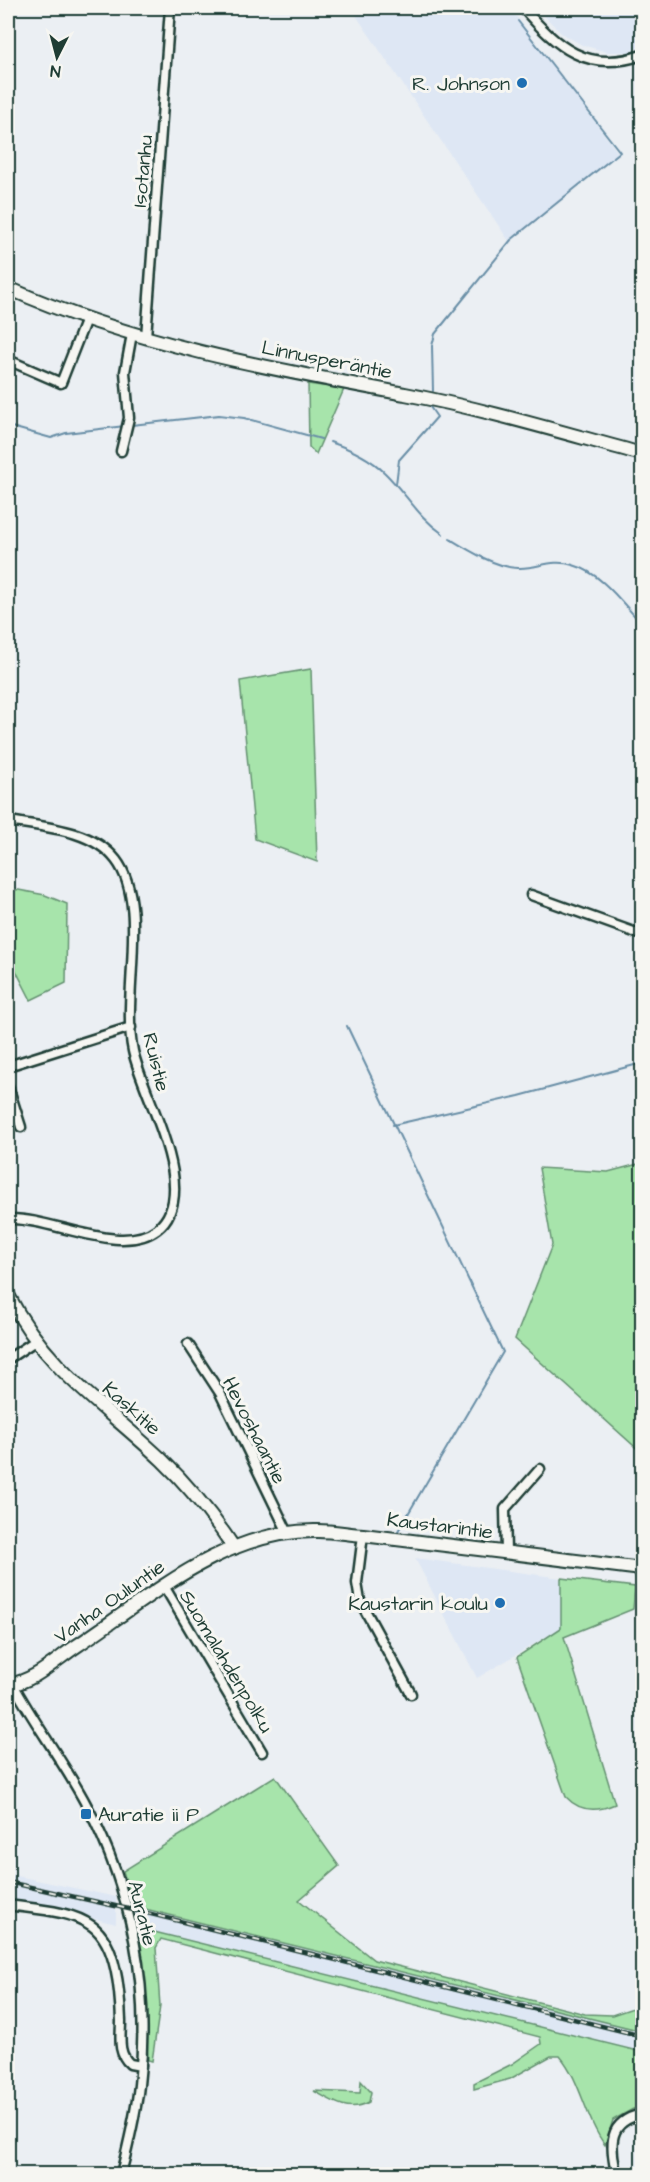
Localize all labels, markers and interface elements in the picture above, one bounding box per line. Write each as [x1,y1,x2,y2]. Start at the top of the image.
north arrow [27,27,87,87]
text: N [49,59,62,82]
place label: R. Johnson [412,70,510,98]
marker: R. Johnson [515,76,529,90]
street label: Isotanhu [126,134,160,208]
street label: Linnusperäntie [259,334,395,386]
street label: Ruistie [135,1030,177,1095]
street label: Hevoshaantie [215,1372,293,1489]
street label: Kaskitie [96,1375,167,1442]
street label: Kaustarintie [385,1506,495,1546]
street label: Vanha Ouluntie [48,1553,171,1650]
street label: Suomalahdenpolku [172,1585,280,1738]
place label: Kaustarin koulu [348,1590,488,1618]
marker: Kaustarin koulu [493,1596,507,1610]
place label: Auratie ii P [98,1801,199,1829]
marker: Auratie ii P [79,1807,93,1821]
street label: Auratie [120,1878,164,1949]

